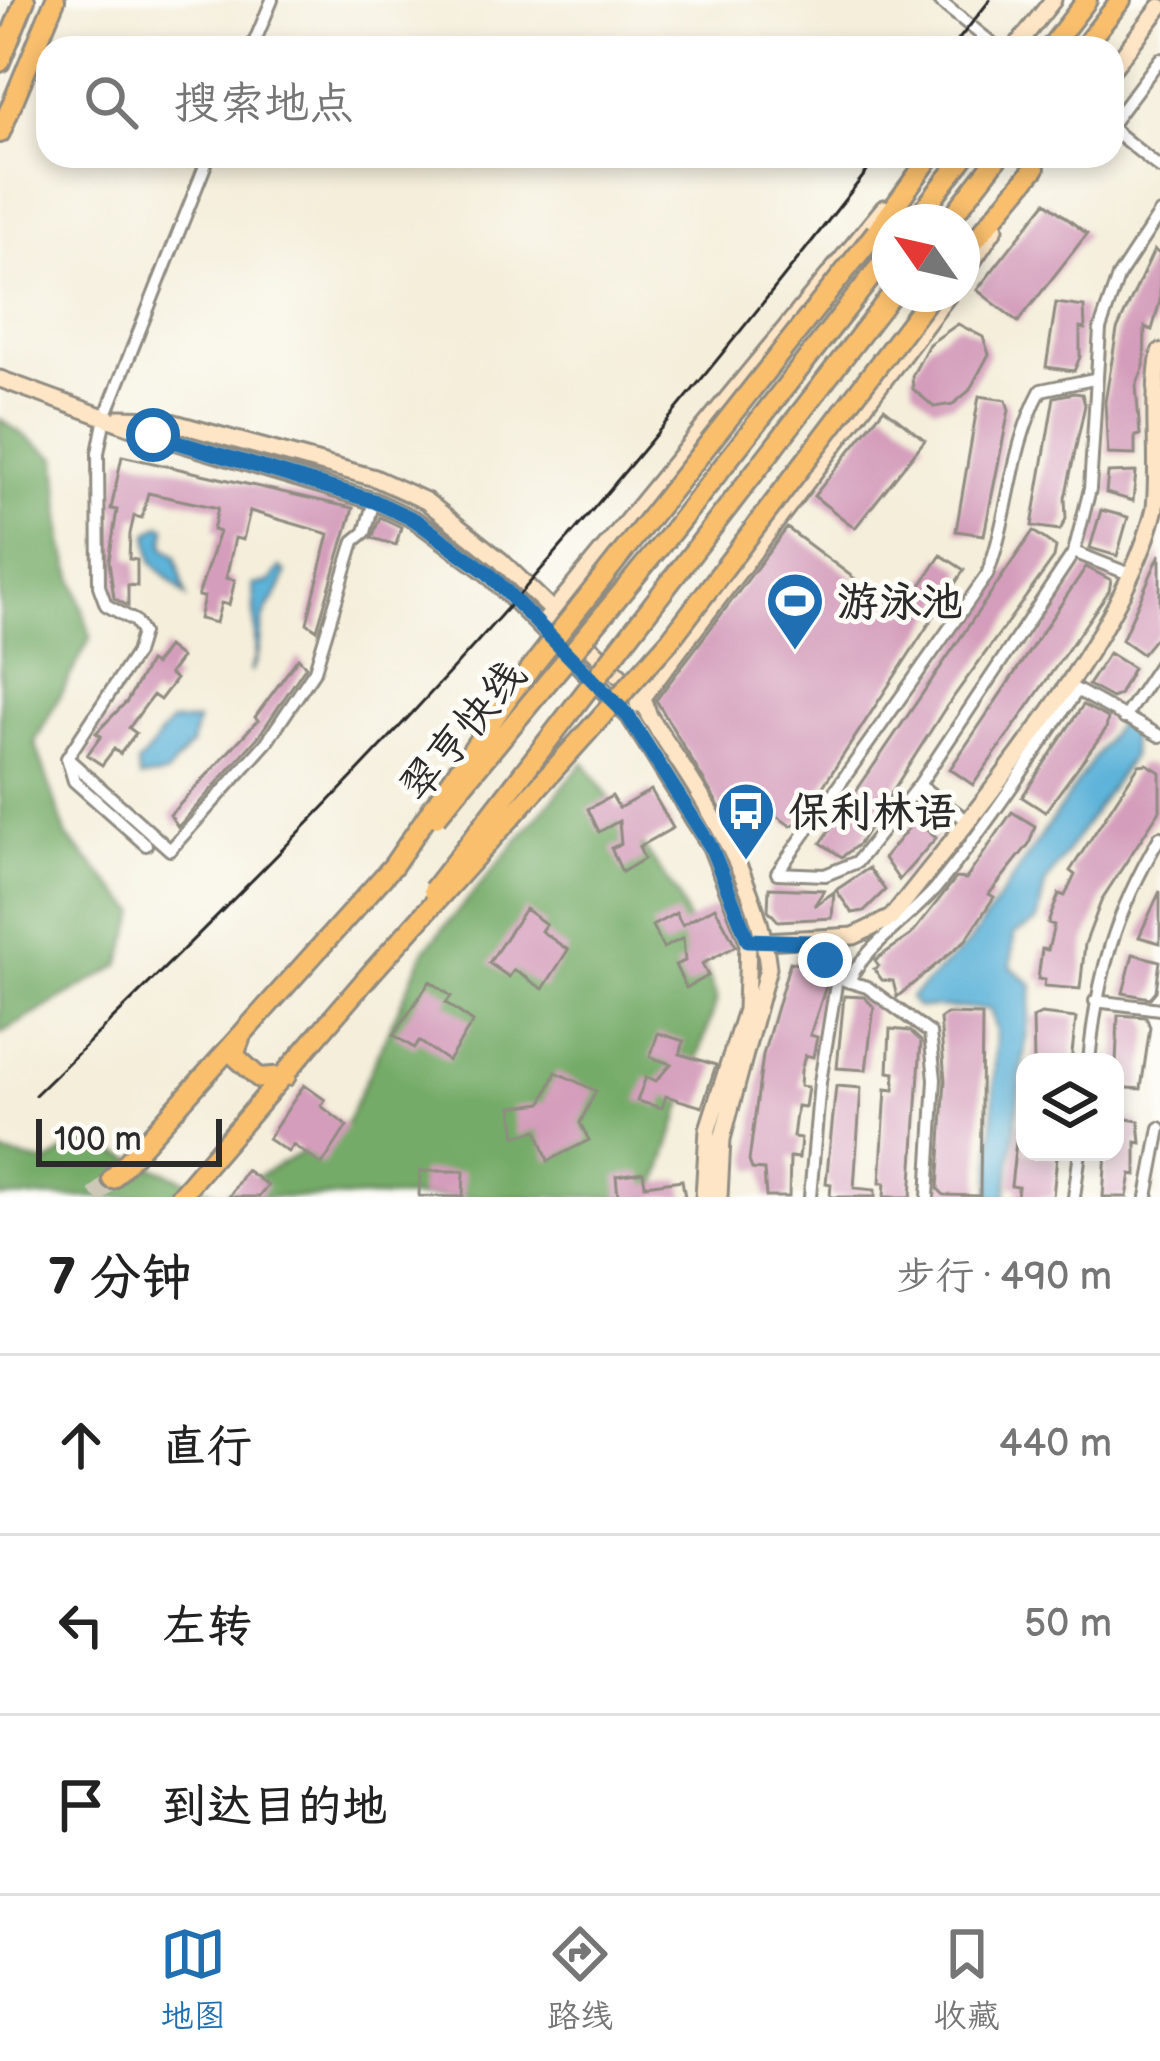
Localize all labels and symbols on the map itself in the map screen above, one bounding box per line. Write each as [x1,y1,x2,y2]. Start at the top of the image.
north arrow [872,204,980,312]
route start [126,408,180,462]
sports icon: 游泳池 [764,570,826,652]
place label: 游泳池 [837,578,963,629]
street label: 翠亨快线 [390,651,537,812]
bus stop icon: 保利林语 [715,780,777,862]
place label: 保利林语 [788,788,956,839]
route end [798,933,852,987]
scale bar [36,1113,222,1166]

